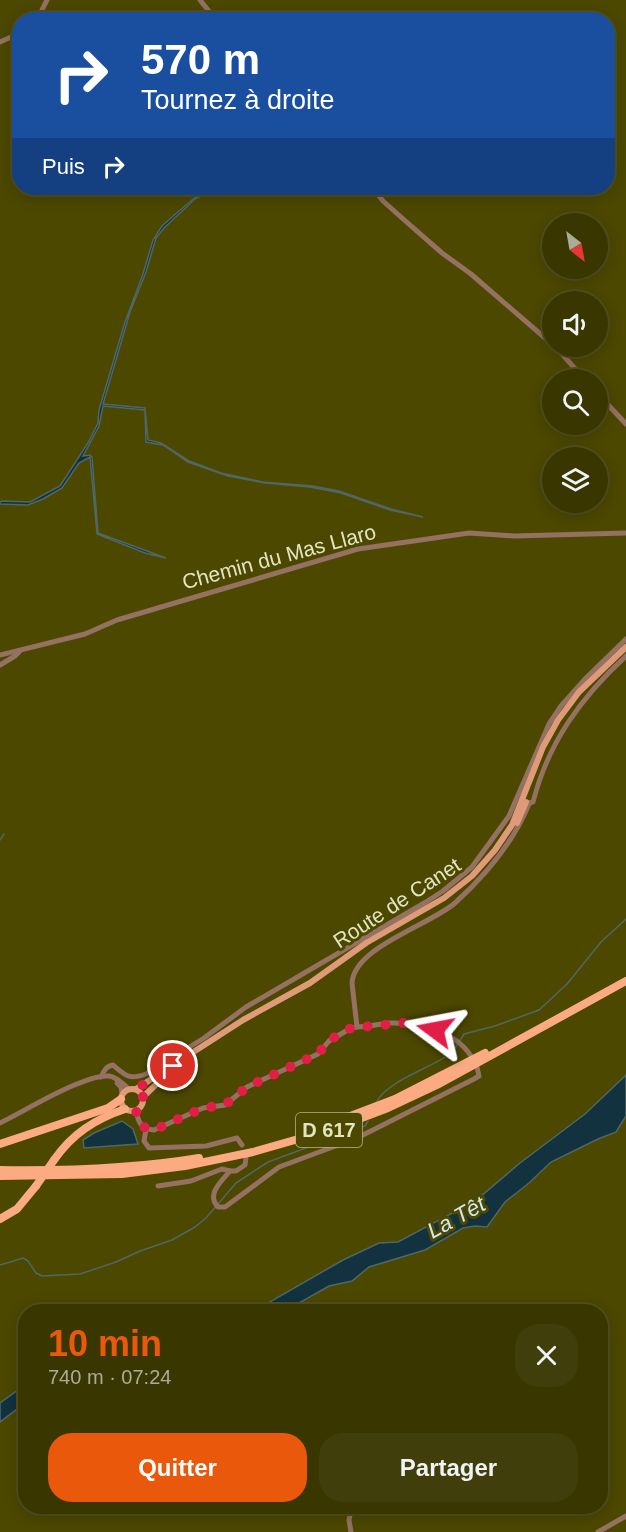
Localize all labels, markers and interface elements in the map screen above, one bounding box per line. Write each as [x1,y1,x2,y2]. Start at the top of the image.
icon: right [42,36,120,114]
text: 570 m [141,36,260,83]
text: Tournez à droite [141,85,335,115]
icon: right [97,150,130,183]
text: Puis [42,154,85,179]
north arrow [542,213,608,279]
map controls [542,213,608,513]
button: sound [542,291,608,357]
button: search [542,369,608,435]
button: layers [542,447,608,513]
street label: Chemin du Mas Llaro [179,520,378,593]
street label: Route de Canet [329,853,465,952]
position arrow [403,998,467,1062]
pin [147,1040,198,1091]
icon: arrive [156,1049,189,1082]
road number: D 617 [296,1113,362,1147]
water label: La Têt [423,1191,490,1243]
text: 10 min [48,1323,162,1364]
button: close [515,1324,578,1387]
text: 740 m · 07:24 [48,1366,171,1388]
button: Quitter [48,1433,307,1502]
button: Partager [319,1433,578,1502]

